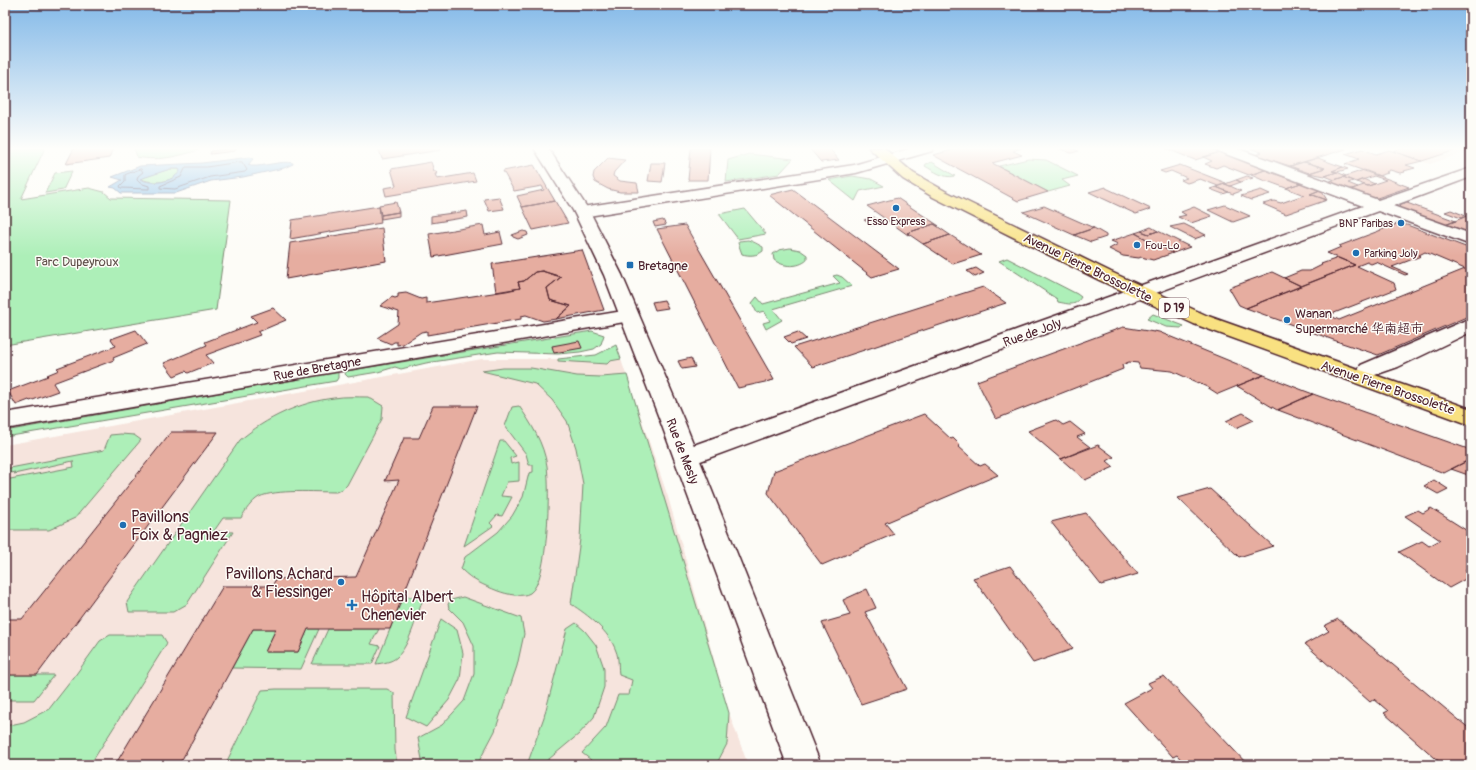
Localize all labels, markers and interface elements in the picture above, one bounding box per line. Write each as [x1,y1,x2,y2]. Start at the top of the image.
marker: Esso Express [891,203,901,213]
place label: Esso Express [867,215,925,228]
place label: BNP Paribas [1339,217,1393,230]
marker: BNP Paribas [1396,218,1406,228]
street label: Avenue Pierre Brossolette [1021,230,1155,306]
place label: Fou-Lo [1145,239,1179,252]
marker: Fou-Lo [1132,240,1142,250]
place label: Parking Joly [1364,247,1418,260]
marker: Parking Joly [1351,248,1361,258]
park label: Parc Dupeyroux [35,254,119,270]
place label: Bretagne [638,258,688,274]
marker: Bretagne [625,260,635,270]
road number: D 19 [1159,298,1189,318]
place label: Wanan Supermarché 华南超市 [1295,306,1423,337]
street label: Rue de Joly [1001,315,1064,351]
marker: Wanan Supermarché 华南超市 [1282,315,1292,325]
street label: Rue de Bretagne [272,353,363,385]
street label: Avenue Pierre Brossolette [1319,357,1457,419]
street label: Rue de Mesly [662,416,702,487]
place label: Pavillons Foix & Pagniez [131,507,228,545]
marker: Pavillons Foix & Pagniez [118,520,128,530]
place label: Pavillons Achard & Fiessinger [225,564,333,602]
marker: Pavillons Achard & Fiessinger [336,577,346,587]
place label: Hôpital Albert Chenevier [361,587,454,625]
marker: Hôpital Albert Chenevier [346,599,358,611]

